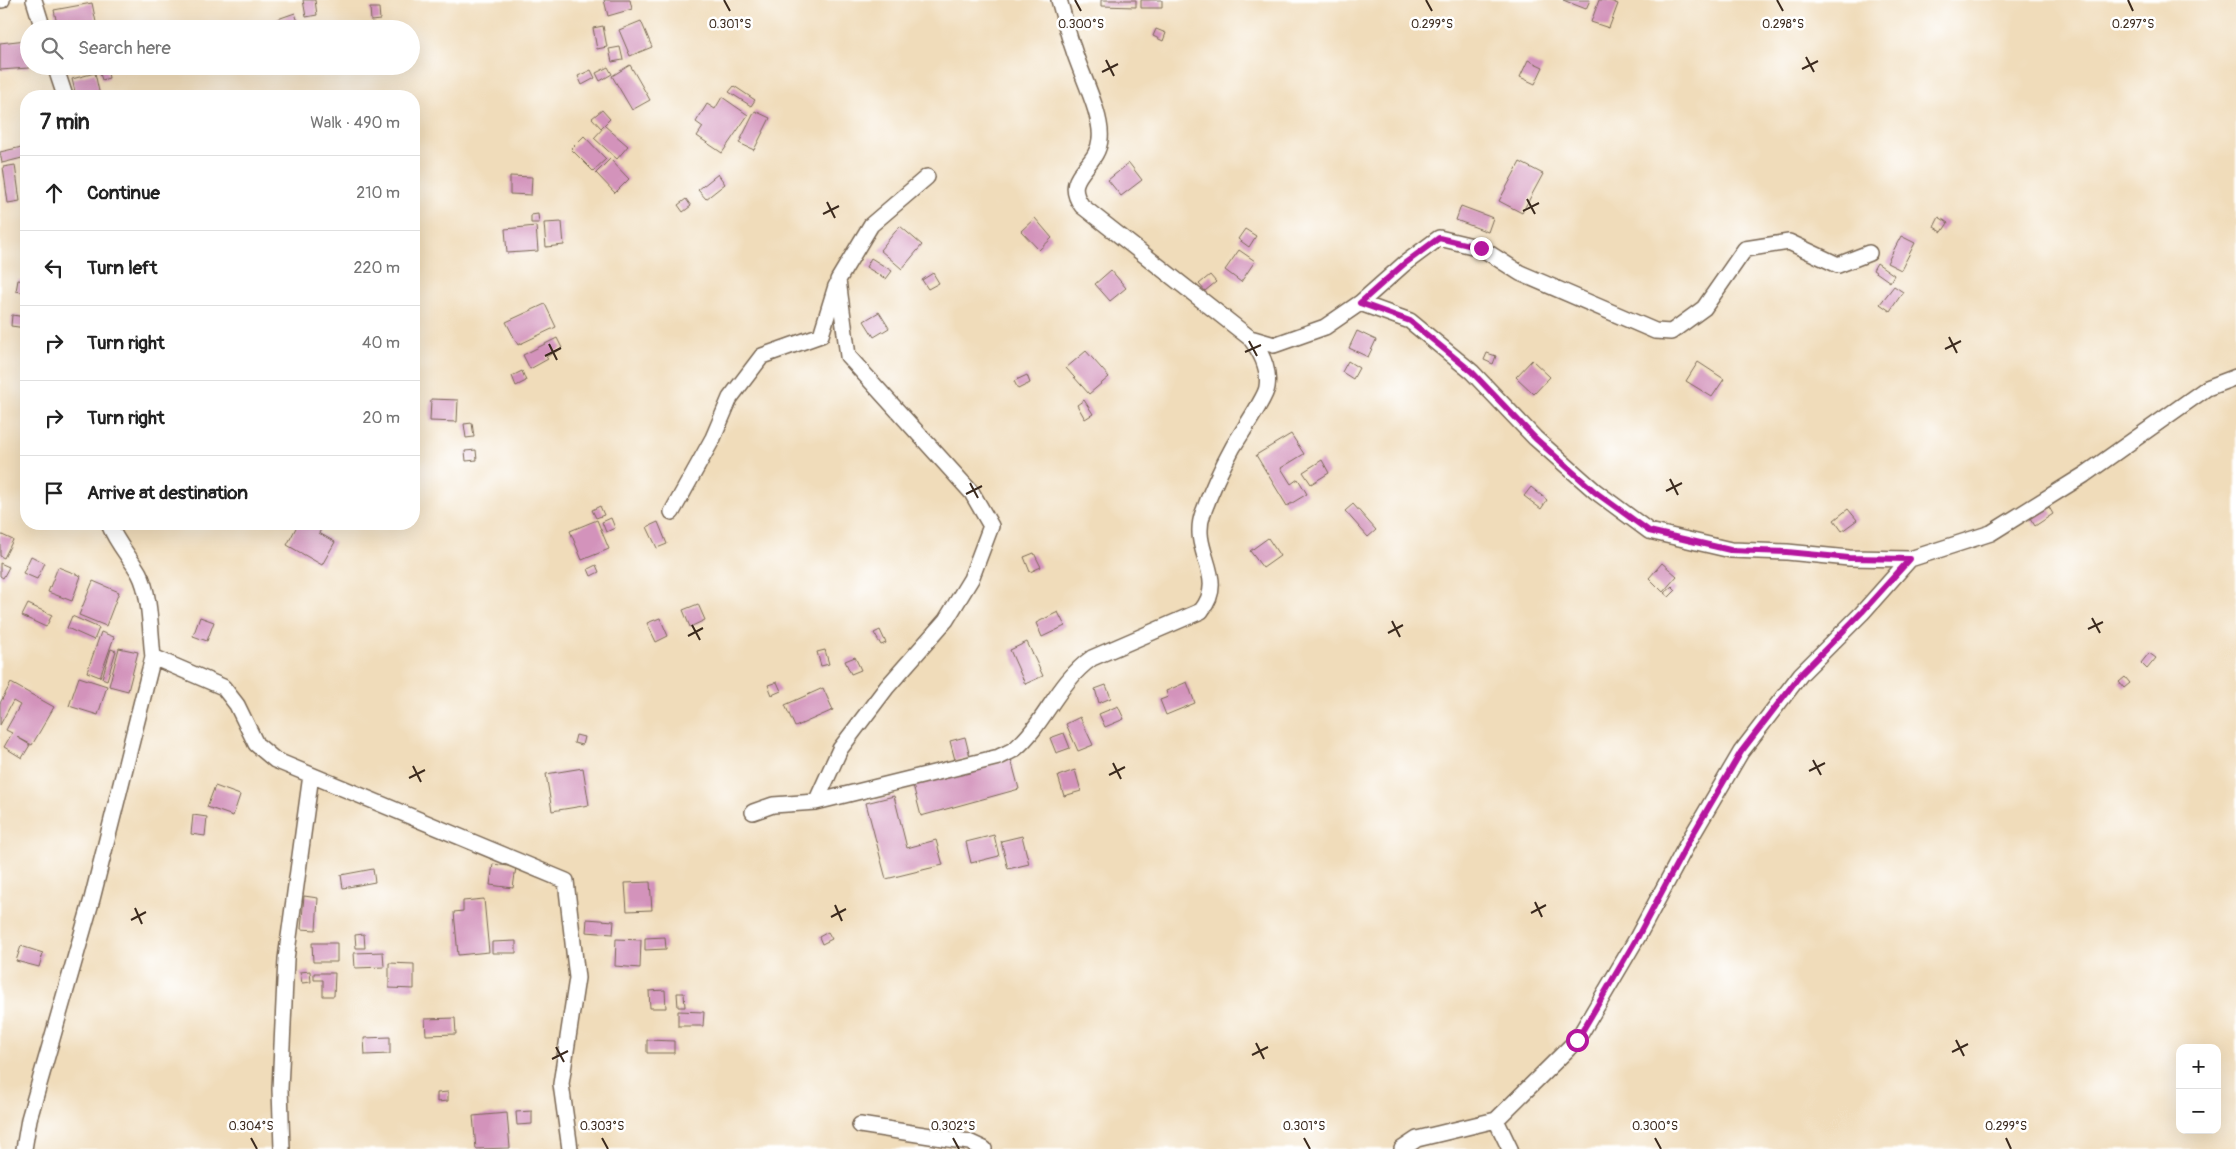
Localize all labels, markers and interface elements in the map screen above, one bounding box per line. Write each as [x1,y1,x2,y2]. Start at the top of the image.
text: 0.301°S [709,17,751,32]
text: 0.300°S [1058,17,1104,32]
text: 0.299°S [1411,17,1453,32]
text: 0.298°S [1762,17,1804,32]
text: 0.297°S [2112,17,2154,32]
search box [20,20,420,75]
icon: search [38,34,66,62]
text: Search here [78,36,171,60]
text: 7 min [40,109,90,136]
text: Walk · 490 m [310,113,400,133]
icon: ahead [40,179,68,207]
text: Continue [87,181,160,205]
text: 210 m [356,183,400,203]
route end [1470,237,1493,260]
icon: left [40,254,68,282]
text: Turn left [87,256,157,280]
text: 220 m [354,258,400,278]
icon: right [40,329,68,357]
text: Turn right [87,331,165,355]
text: 40 m [362,333,400,353]
icon: right [40,404,68,432]
text: Turn right [87,406,165,430]
text: 20 m [362,408,400,428]
icon: arrive [40,479,68,507]
text: Arrive at destination [87,481,248,505]
route start [1566,1029,1589,1052]
map controls [2176,1044,2221,1134]
button: + [2176,1044,2221,1089]
button: − [2176,1089,2221,1134]
text: 0.304°S [229,1119,273,1134]
text: 0.303°S [580,1119,624,1134]
text: 0.302°S [931,1119,975,1134]
text: 0.301°S [1283,1119,1325,1134]
text: 0.300°S [1632,1119,1678,1134]
text: 0.299°S [1985,1119,2027,1134]

